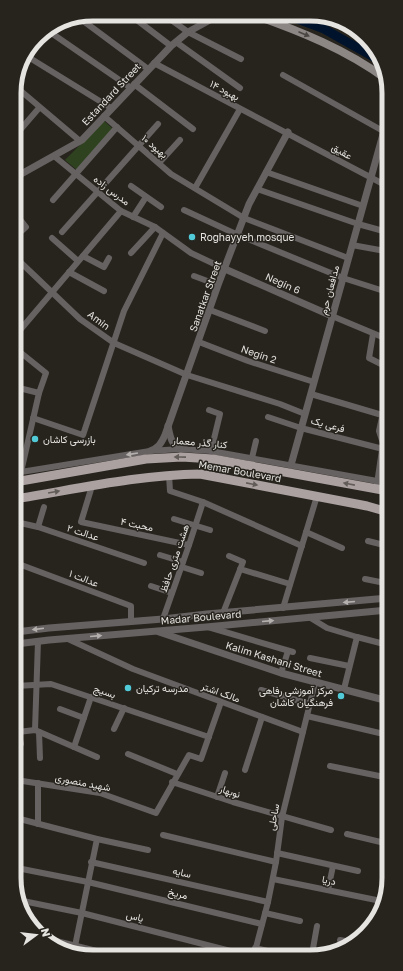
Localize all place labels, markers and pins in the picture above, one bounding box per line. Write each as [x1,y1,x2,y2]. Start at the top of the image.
place label: Roghayyeh mosque [200,231,295,243]
marker: Roghayyeh mosque [187,232,197,242]
place label: بازرسی کاشان [43,433,96,446]
marker: بازرسی کاشان [30,434,40,444]
place label: مدرسه ترکیان [136,682,188,695]
marker: مدرسه ترکیان [123,683,133,693]
place label: مرکز آموزشی رفاهی فرهنگیان کاشان [259,684,333,709]
marker: مرکز آموزشی رفاهی فرهنگیان کاشان [336,691,346,701]

